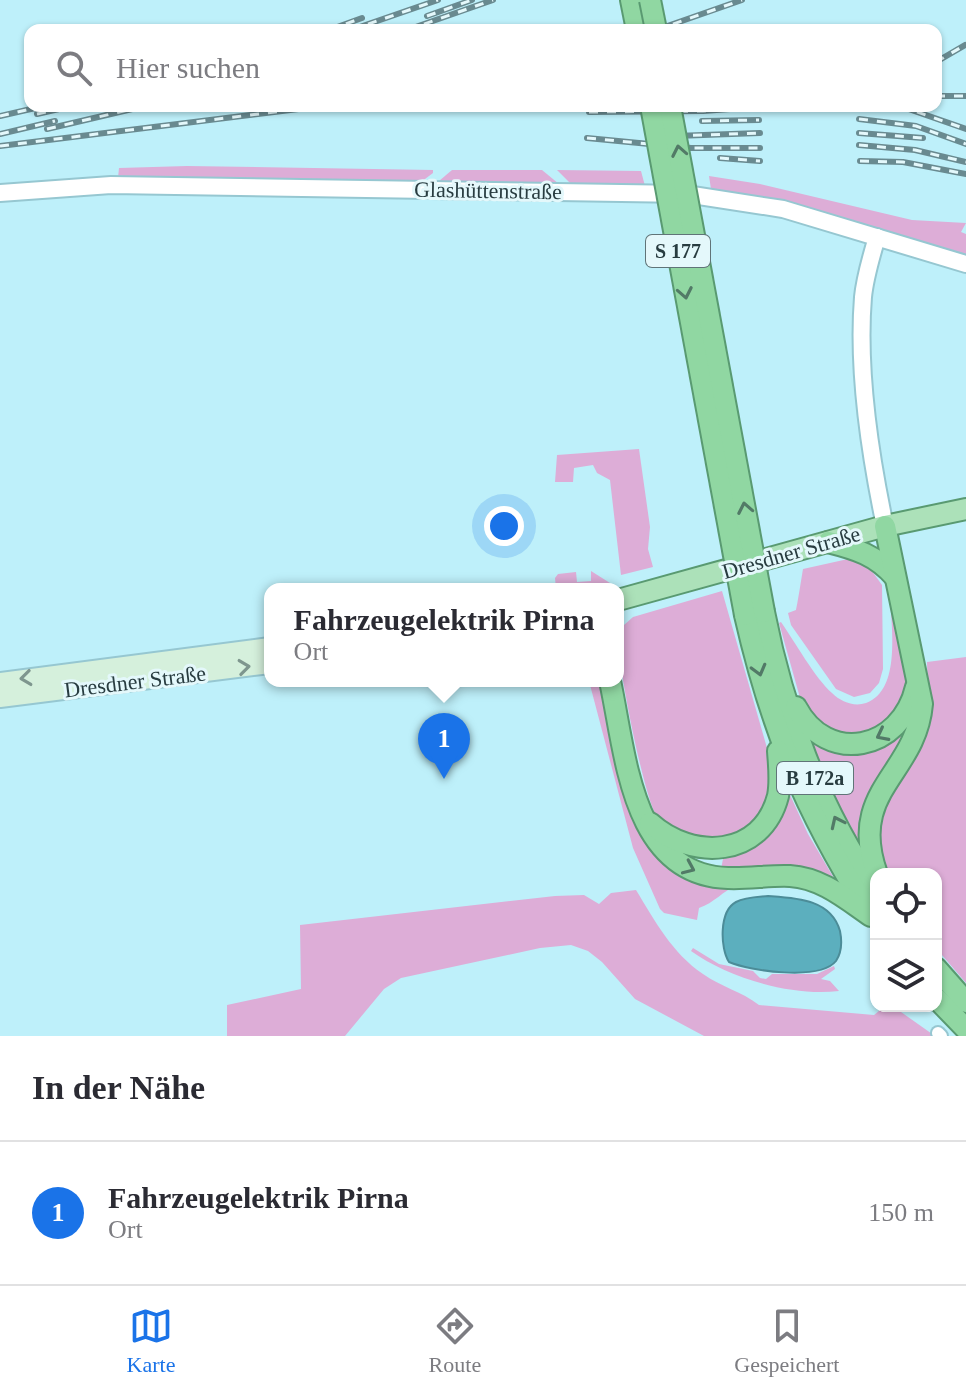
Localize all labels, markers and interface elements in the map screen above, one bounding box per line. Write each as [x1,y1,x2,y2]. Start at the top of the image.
search box [24,24,942,112]
icon: search [52,46,96,90]
text: Hier suchen [116,51,260,84]
one-way arrow [671,144,688,158]
street label: Glashüttenstraße [414,177,562,204]
road number: S 177 [646,235,710,267]
one-way arrow [676,286,693,300]
one-way arrow [738,501,755,514]
your location [484,506,524,546]
street label: Dresdner Straße [719,521,863,584]
popup [264,583,624,687]
text: Fahrzeugelektrik Pirna [294,603,594,636]
text: Ort [294,637,328,666]
one-way arrow [238,659,251,676]
street label: Dresdner Straße [63,660,207,703]
one-way arrow [750,662,767,676]
one-way arrow [19,669,33,686]
pin: 1 [418,713,470,779]
one-way arrow [875,725,890,740]
road number: B 172a [777,762,853,794]
one-way arrow [831,816,847,831]
one-way arrow [681,858,696,874]
map controls [870,868,942,1012]
button: locate [870,868,942,940]
button: layers [870,940,942,1012]
text: In der Nähe [32,1069,205,1106]
text: Fahrzeugelektrik Pirna [108,1181,409,1214]
text: 1 [52,1198,65,1227]
text: 150 m [868,1198,934,1227]
text: Ort [108,1215,143,1244]
tab: Karte [127,1304,175,1378]
tab: Route [429,1304,481,1378]
tab: Gespeichert [734,1304,839,1378]

